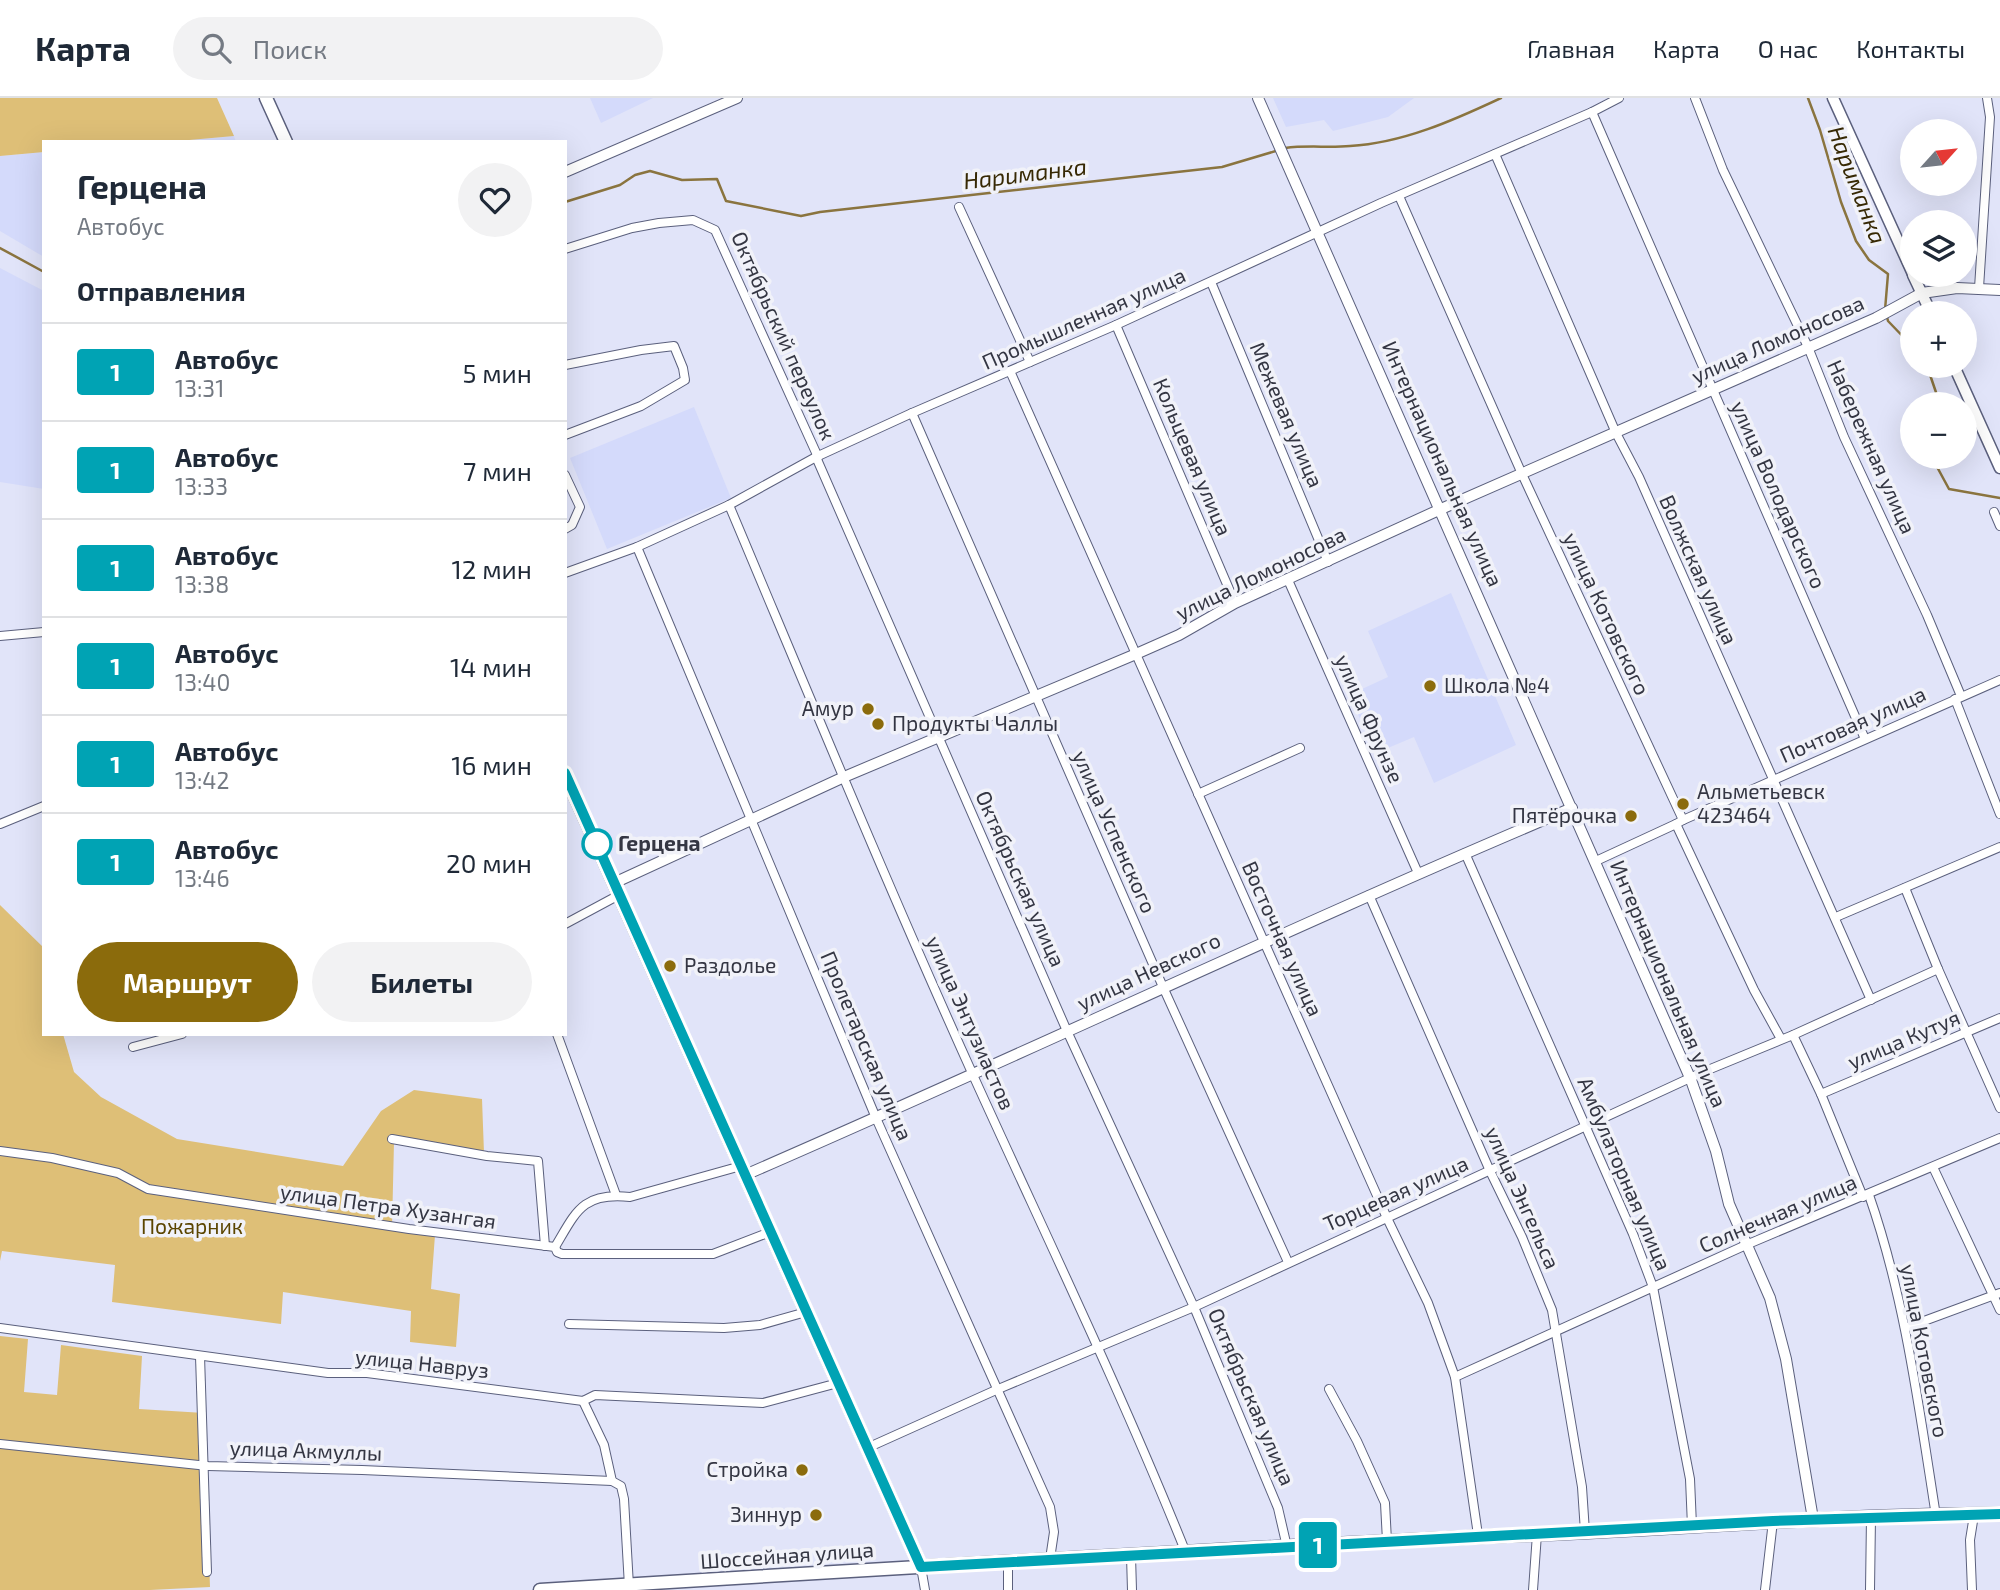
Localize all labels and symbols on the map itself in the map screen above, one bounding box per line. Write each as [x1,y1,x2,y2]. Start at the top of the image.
north arrow [1900,119,1978,196]
water label: Нариманка [1823,122,1893,248]
water label: Нариманка [962,152,1088,194]
street label: Октябрьский переулок [726,227,842,444]
street label: Промышленная улица [978,261,1189,375]
street label: улица Ломоносова [1687,289,1868,389]
street label: Интернациональная улица [1377,337,1509,590]
street label: Межевая улица [1245,338,1329,491]
street label: Набережная улица [1822,356,1922,538]
street label: Кольцевая улица [1148,374,1238,539]
street label: улица Володарского [1726,397,1832,593]
street label: Волжская улица [1654,491,1744,648]
street label: улица Ломоносова [1171,521,1350,626]
street label: улица Котовского [1558,528,1656,699]
street label: улица Фрунзе [1330,650,1410,787]
place label: Школа №4 [1444,672,1550,697]
marker: Школа №4 [1422,678,1438,694]
street label: Почтовая улица [1775,680,1930,768]
place label: Амур [802,695,854,721]
marker: Амур [860,701,876,717]
place label: Продукты Чаллы [892,710,1058,736]
marker: Продукты Чаллы [870,716,886,732]
street label: улица Успенского [1067,746,1162,917]
place label: Альметьевск 423464 [1697,778,1825,827]
street label: Октябрьская улица [970,787,1071,971]
marker: Альметьевск 423464 [1675,796,1691,812]
place label: Пятёрочка [1512,802,1617,827]
marker: Пятёрочка [1623,808,1639,824]
marker: Герцена [582,829,612,859]
place label: Герцена [618,830,701,855]
street label: Интернациональная улица [1605,856,1733,1111]
street label: Восточная улица [1237,857,1329,1020]
street label: улица Невского [1073,926,1224,1016]
street label: улица Энтузиастов [921,932,1021,1114]
street label: Пролетарская улица [815,947,919,1144]
place label: Раздолье [684,952,776,977]
marker: Раздолье [662,958,678,974]
street label: улица Кутуя [1844,1004,1964,1074]
street label: Амбулаторная улица [1572,1073,1677,1274]
street label: улица Энгельса [1480,1122,1566,1273]
street label: Торцевая улица [1319,1150,1472,1237]
street label: Солнечная улица [1695,1168,1860,1258]
street label: улица Петра Хузангая [279,1178,498,1234]
park label: Пожарник [141,1213,243,1238]
street label: улица Котовского [1895,1262,1955,1440]
street label: Октябрьская улица [1203,1304,1301,1489]
street label: улица Навруз [354,1343,490,1383]
street label: улица Акмуллы [229,1434,383,1466]
place label: Стройка [706,1456,788,1481]
marker: Стройка [794,1462,810,1478]
place label: Зиннур [730,1501,802,1527]
marker: Зиннур [808,1507,824,1523]
line badge: 1 [1295,1522,1341,1568]
street label: Шоссейная улица [699,1536,875,1574]

